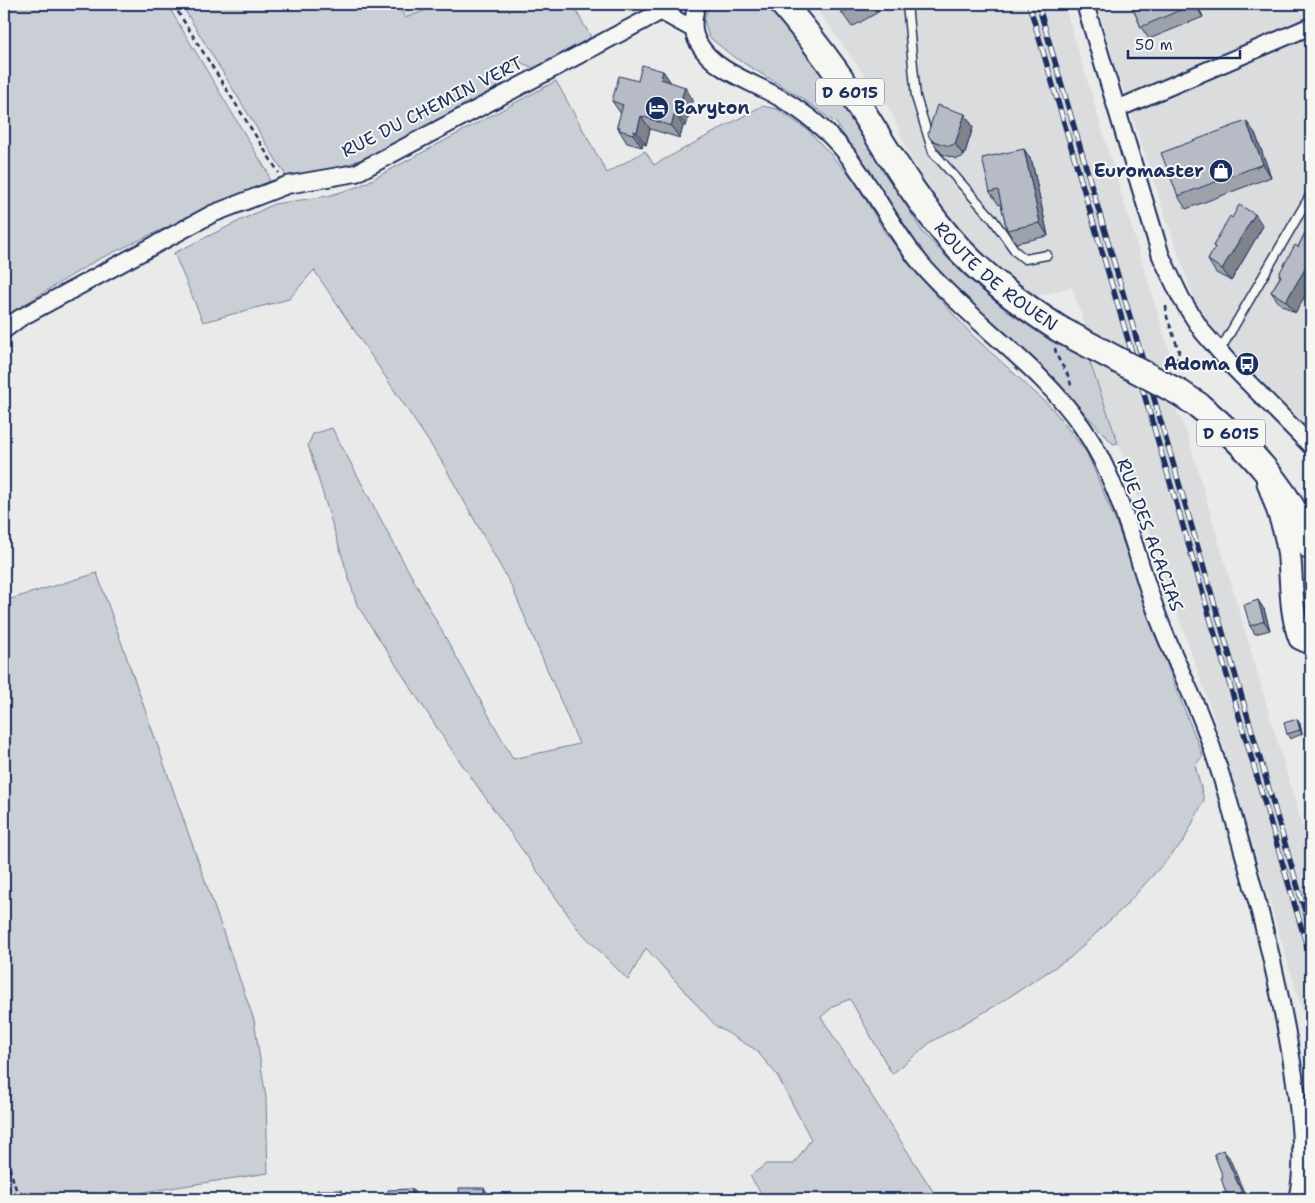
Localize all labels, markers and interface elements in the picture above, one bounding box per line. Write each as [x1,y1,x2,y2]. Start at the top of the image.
scale bar [1128,28,1240,60]
text: 50 m [1135,35,1173,55]
street label: RUE DU CHEMIN VERT [337,51,527,163]
road number: D 6015 [816,78,884,105]
hotel icon: Baryton [644,95,670,121]
place label: Baryton [674,96,750,120]
shop icon: Euromaster [1208,158,1234,184]
place label: Euromaster [1094,159,1204,183]
street label: ROUTE DE ROUEN [929,217,1062,337]
bus stop icon: Adoma [1234,351,1260,377]
place label: Adoma [1164,352,1231,376]
road number: D 6015 [1197,419,1265,446]
street label: RUE DES ACACIAS [1111,455,1189,615]

